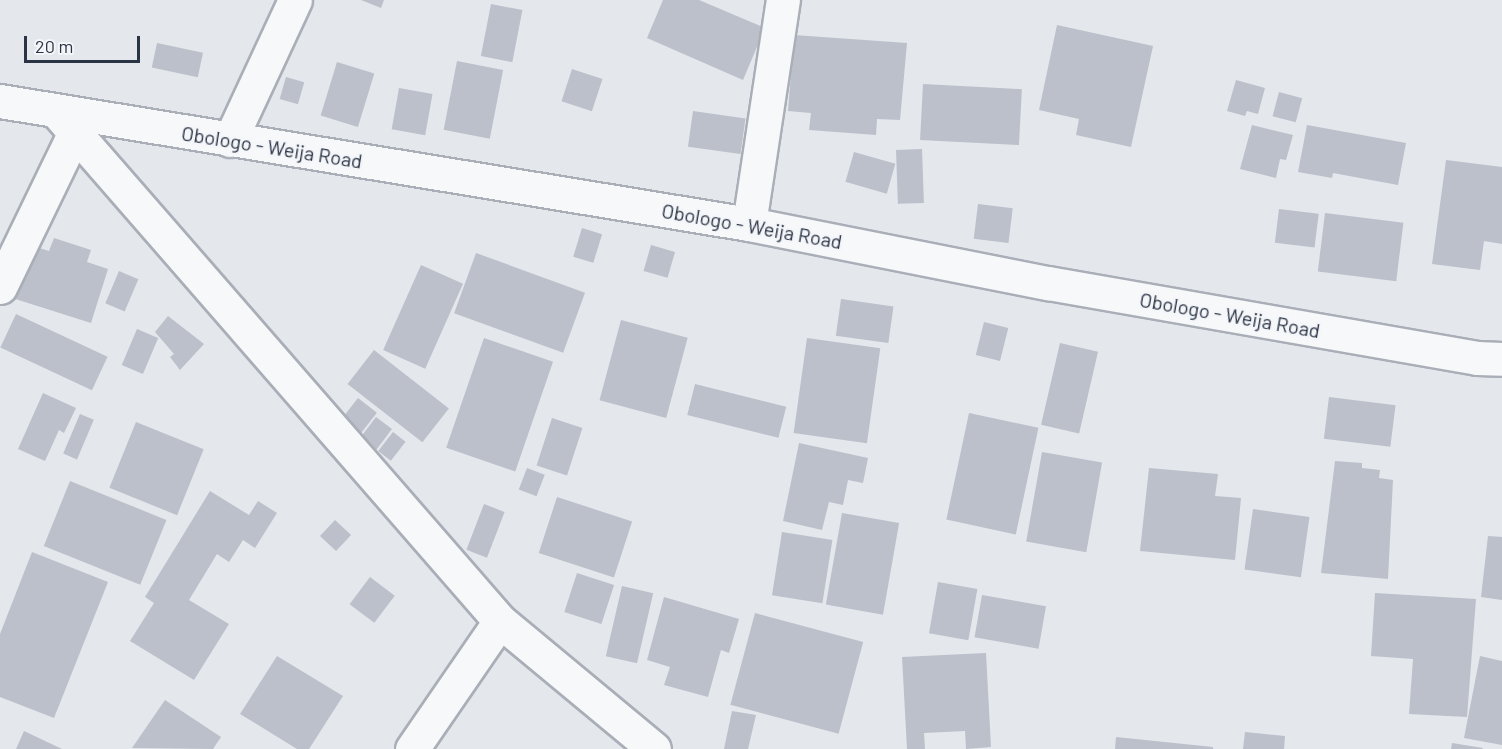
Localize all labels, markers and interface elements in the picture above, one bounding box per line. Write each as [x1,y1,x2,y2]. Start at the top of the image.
scale bar [27,24,142,62]
text: 20 m [35,35,73,57]
street label: Obologo - Weija Road [180,121,364,173]
street label: Obologo - Weija Road [660,198,844,254]
street label: Obologo - Weija Road [1138,287,1322,343]

